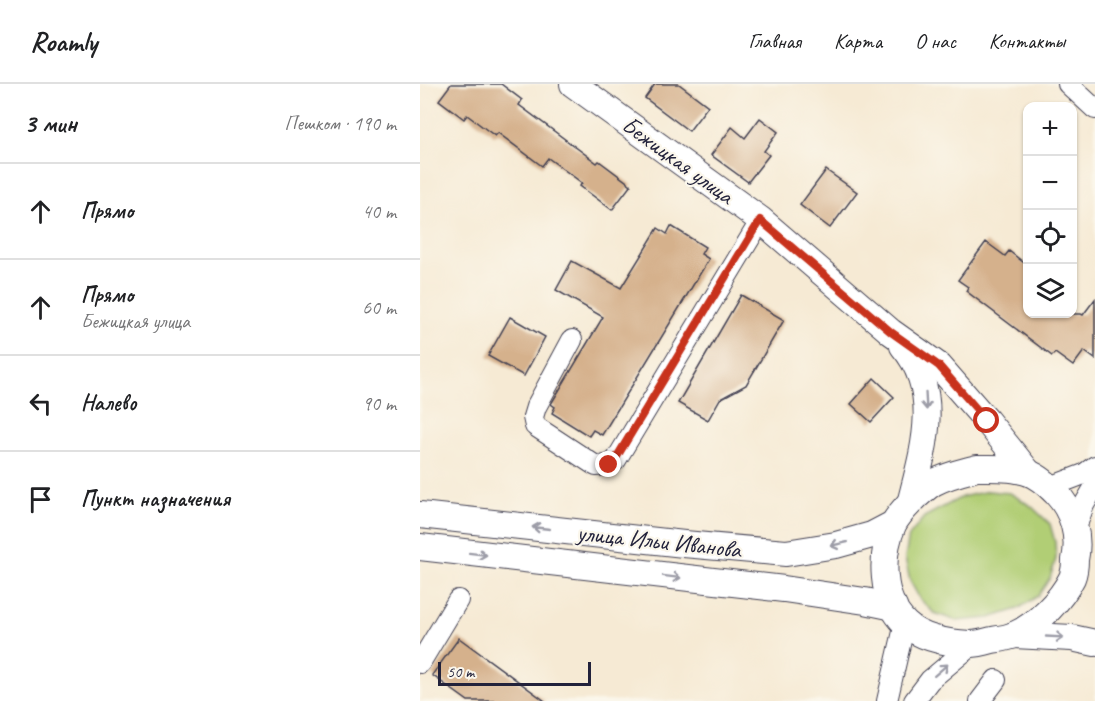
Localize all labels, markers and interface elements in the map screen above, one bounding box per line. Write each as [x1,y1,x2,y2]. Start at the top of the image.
text: Roamly [30,24,97,59]
text: Главная [748,28,801,54]
text: Карта [834,28,882,54]
text: О нас [915,28,956,54]
text: Контакты [989,28,1065,54]
map controls [1023,102,1077,318]
button: + [1023,102,1077,156]
text: 3 мин [24,107,77,140]
street label: Бежицкая улица [616,109,741,211]
text: Пешком · 190 m [284,111,396,136]
button: − [1023,156,1077,210]
icon: ahead [24,195,57,228]
text: Прямо [81,197,133,225]
text: 40 m [362,199,396,224]
button: locate [1023,210,1077,264]
button: layers [1023,264,1077,318]
text: Прямо [81,281,133,309]
icon: ahead [24,291,57,324]
text: 60 m [362,295,396,320]
text: Бежицкая улица [81,309,190,334]
icon: left [24,387,57,420]
text: Налево [81,389,137,417]
one-way arrow [921,390,932,410]
text: 90 m [362,391,396,416]
route start [973,407,999,433]
route end [595,451,621,477]
icon: arrive [24,483,57,516]
text: Пункт назначения [81,485,230,513]
street label: улица Ильи Иванова [574,517,744,565]
one-way arrow [531,523,551,534]
one-way arrow [829,539,848,551]
one-way arrow [468,549,488,560]
one-way arrow [661,572,681,583]
one-way arrow [1044,632,1064,643]
scale bar [438,659,591,686]
text: 50 m [447,662,474,682]
one-way arrow [933,663,948,677]

